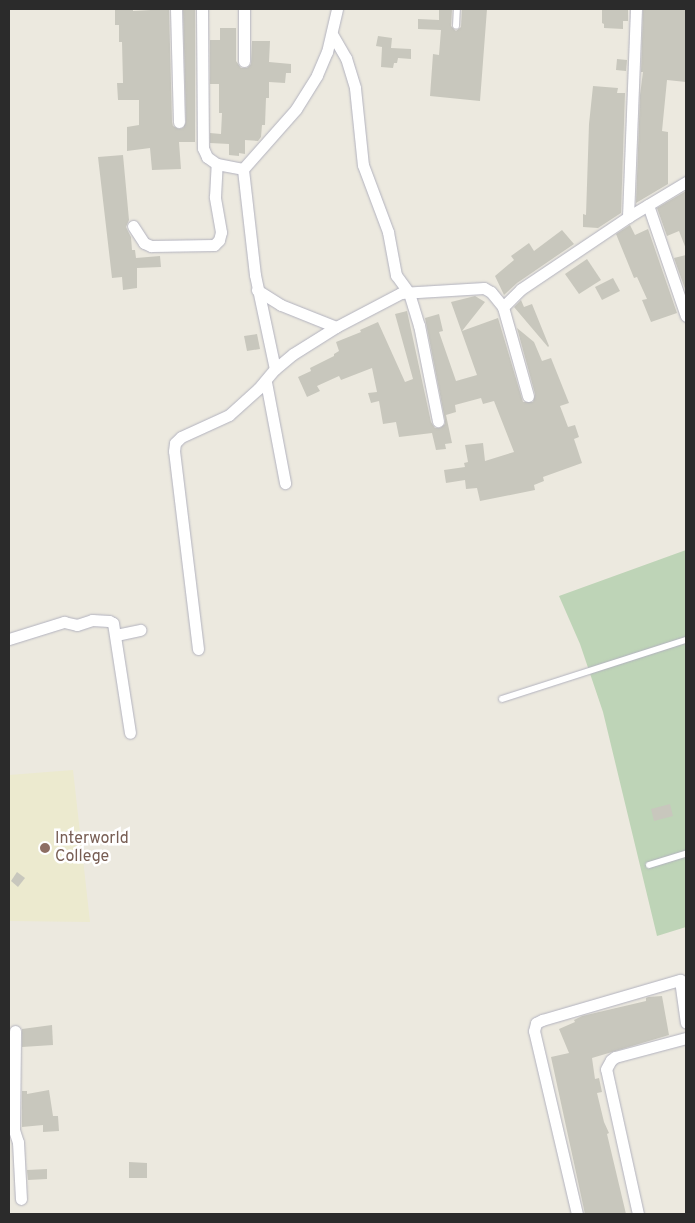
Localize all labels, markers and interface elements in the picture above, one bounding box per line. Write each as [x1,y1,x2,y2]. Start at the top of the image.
place label: Interworld College [55,829,129,867]
marker: Interworld College [39,842,51,854]

